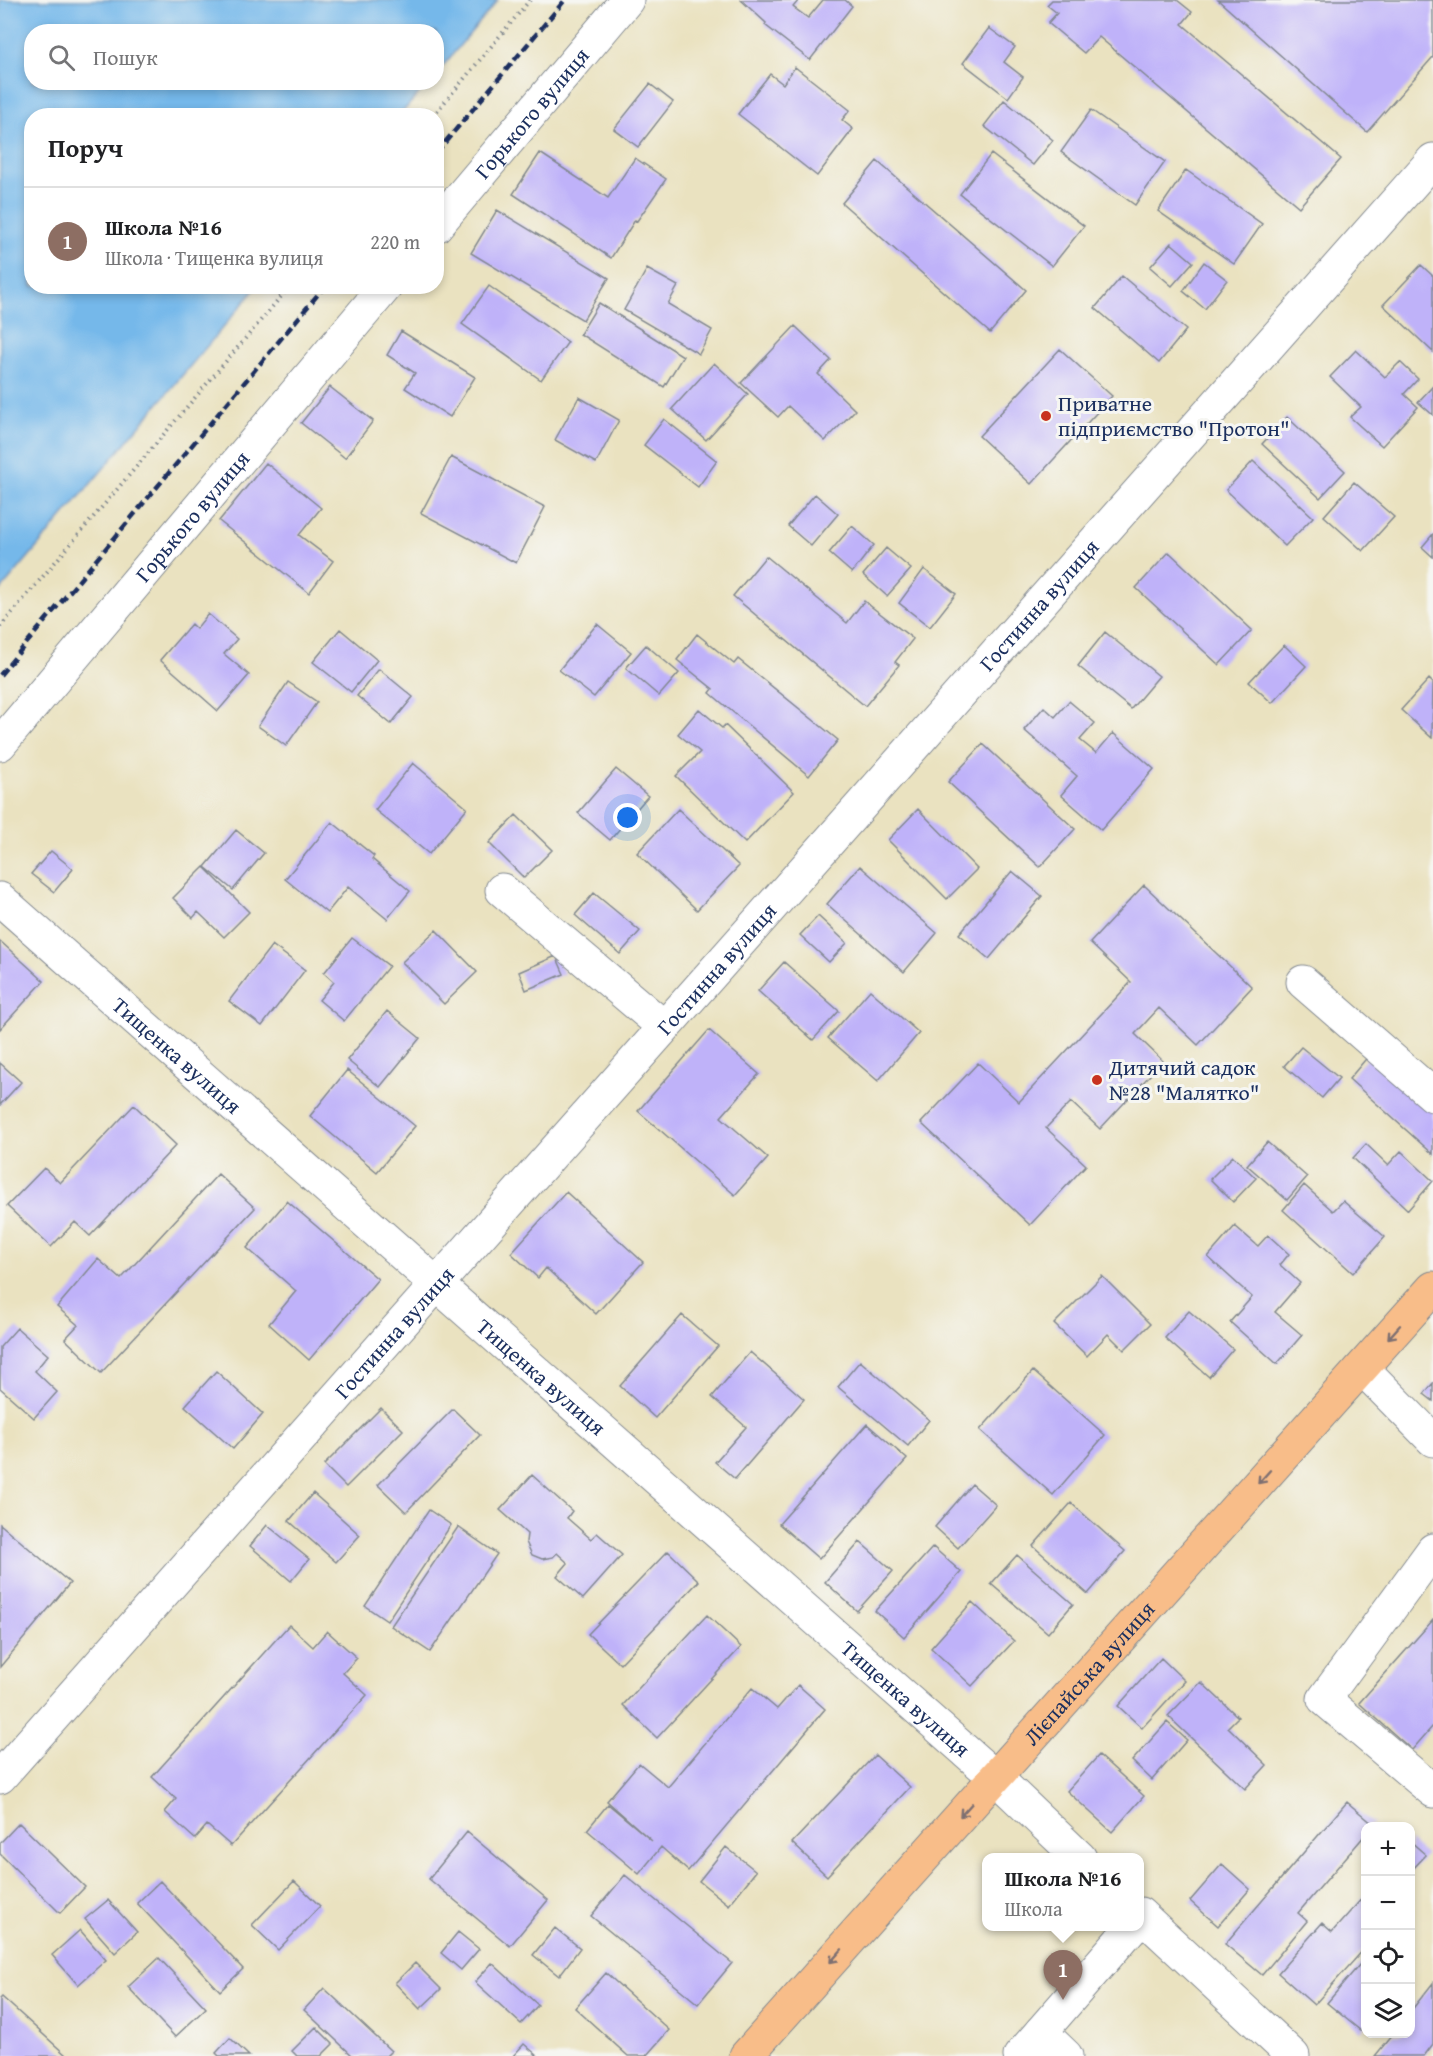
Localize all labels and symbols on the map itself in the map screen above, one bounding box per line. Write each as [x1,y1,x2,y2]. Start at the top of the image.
street label: Горького вулиця [467,40,596,186]
place label: Приватне підприємство "Протон" [1058,387,1290,444]
marker: Приватне підприємство "Протон" [1039,409,1053,423]
street label: Горького вулиця [127,443,257,589]
street label: Гостинна вулиця [971,532,1106,678]
your location [613,803,642,832]
street label: Гостинна вулиця [649,896,784,1042]
street label: Тищенка вулиця [105,989,249,1121]
place label: Дитячий садок №28 "Малятко" [1108,1051,1260,1108]
marker: Дитячий садок №28 "Малятко" [1090,1073,1104,1087]
street label: Гостинна вулиця [327,1259,461,1406]
street label: Тищенка вулиця [470,1311,613,1443]
one-way arrow [1387,1324,1401,1339]
one-way arrow [1257,1469,1271,1484]
street label: Лієпайська вулиця [1016,1594,1162,1752]
street label: Тищенка вулиця [834,1632,978,1764]
one-way arrow [959,1802,973,1817]
one-way arrow [829,1948,843,1963]
pin: 1 [1044,1950,1082,2000]

